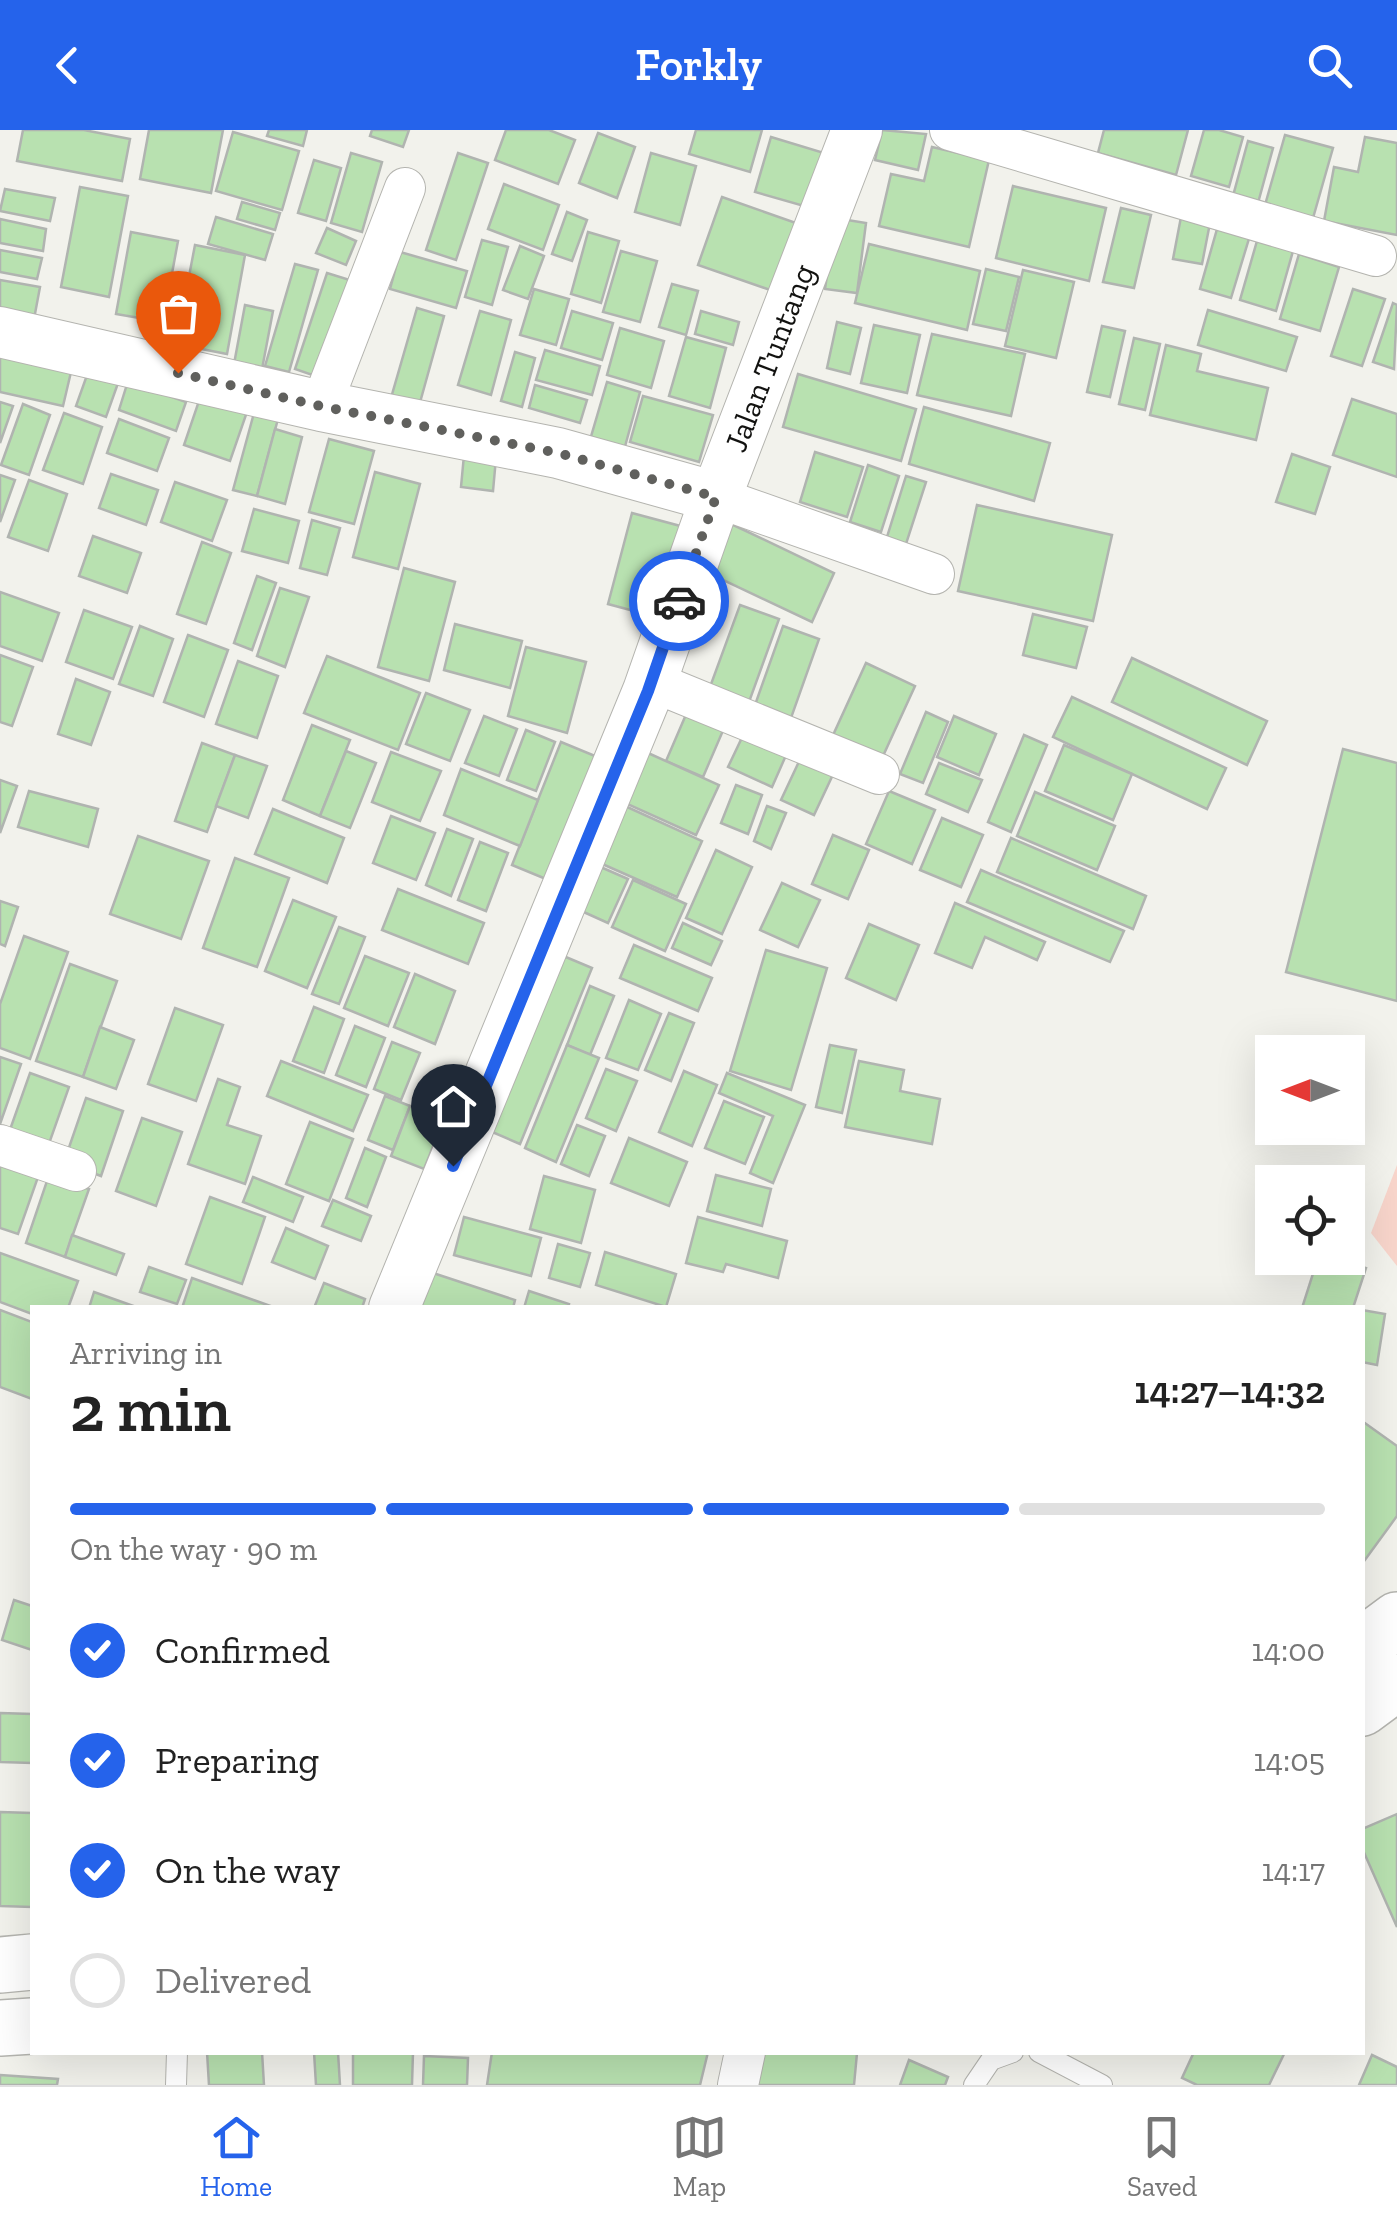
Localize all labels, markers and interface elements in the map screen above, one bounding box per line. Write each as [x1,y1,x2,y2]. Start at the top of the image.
icon: back [40,38,95,93]
text: Forkly [635,38,762,92]
icon: search [1302,38,1357,93]
street label: Jalan Tuntang [716,259,823,457]
pin [136,271,221,374]
icon: bag [151,286,206,341]
courier [629,551,729,651]
icon: car [652,574,707,629]
north arrow [1255,1035,1365,1145]
map controls [1255,1035,1365,1275]
pin [411,1064,496,1167]
icon: home [426,1079,481,1134]
button: locate [1255,1165,1365,1275]
text: Arriving in [70,1334,222,1372]
text: 14:27–14:32 [1134,1367,1325,1413]
text: 2 min [70,1370,231,1448]
text: On the way · 90 m [70,1530,317,1568]
icon: check [70,1623,125,1678]
text: Confirmed [155,1627,330,1673]
text: 14:00 [1251,1631,1325,1669]
icon: check [70,1733,125,1788]
text: Preparing [155,1737,319,1783]
text: 14:05 [1253,1741,1325,1779]
icon: check [70,1843,125,1898]
text: On the way [155,1847,340,1893]
text: 14:17 [1261,1851,1325,1889]
text: Delivered [155,1957,311,2003]
tab: Home [200,2110,272,2203]
tab: Map [672,2110,727,2203]
tab: Saved [1127,2110,1197,2203]

